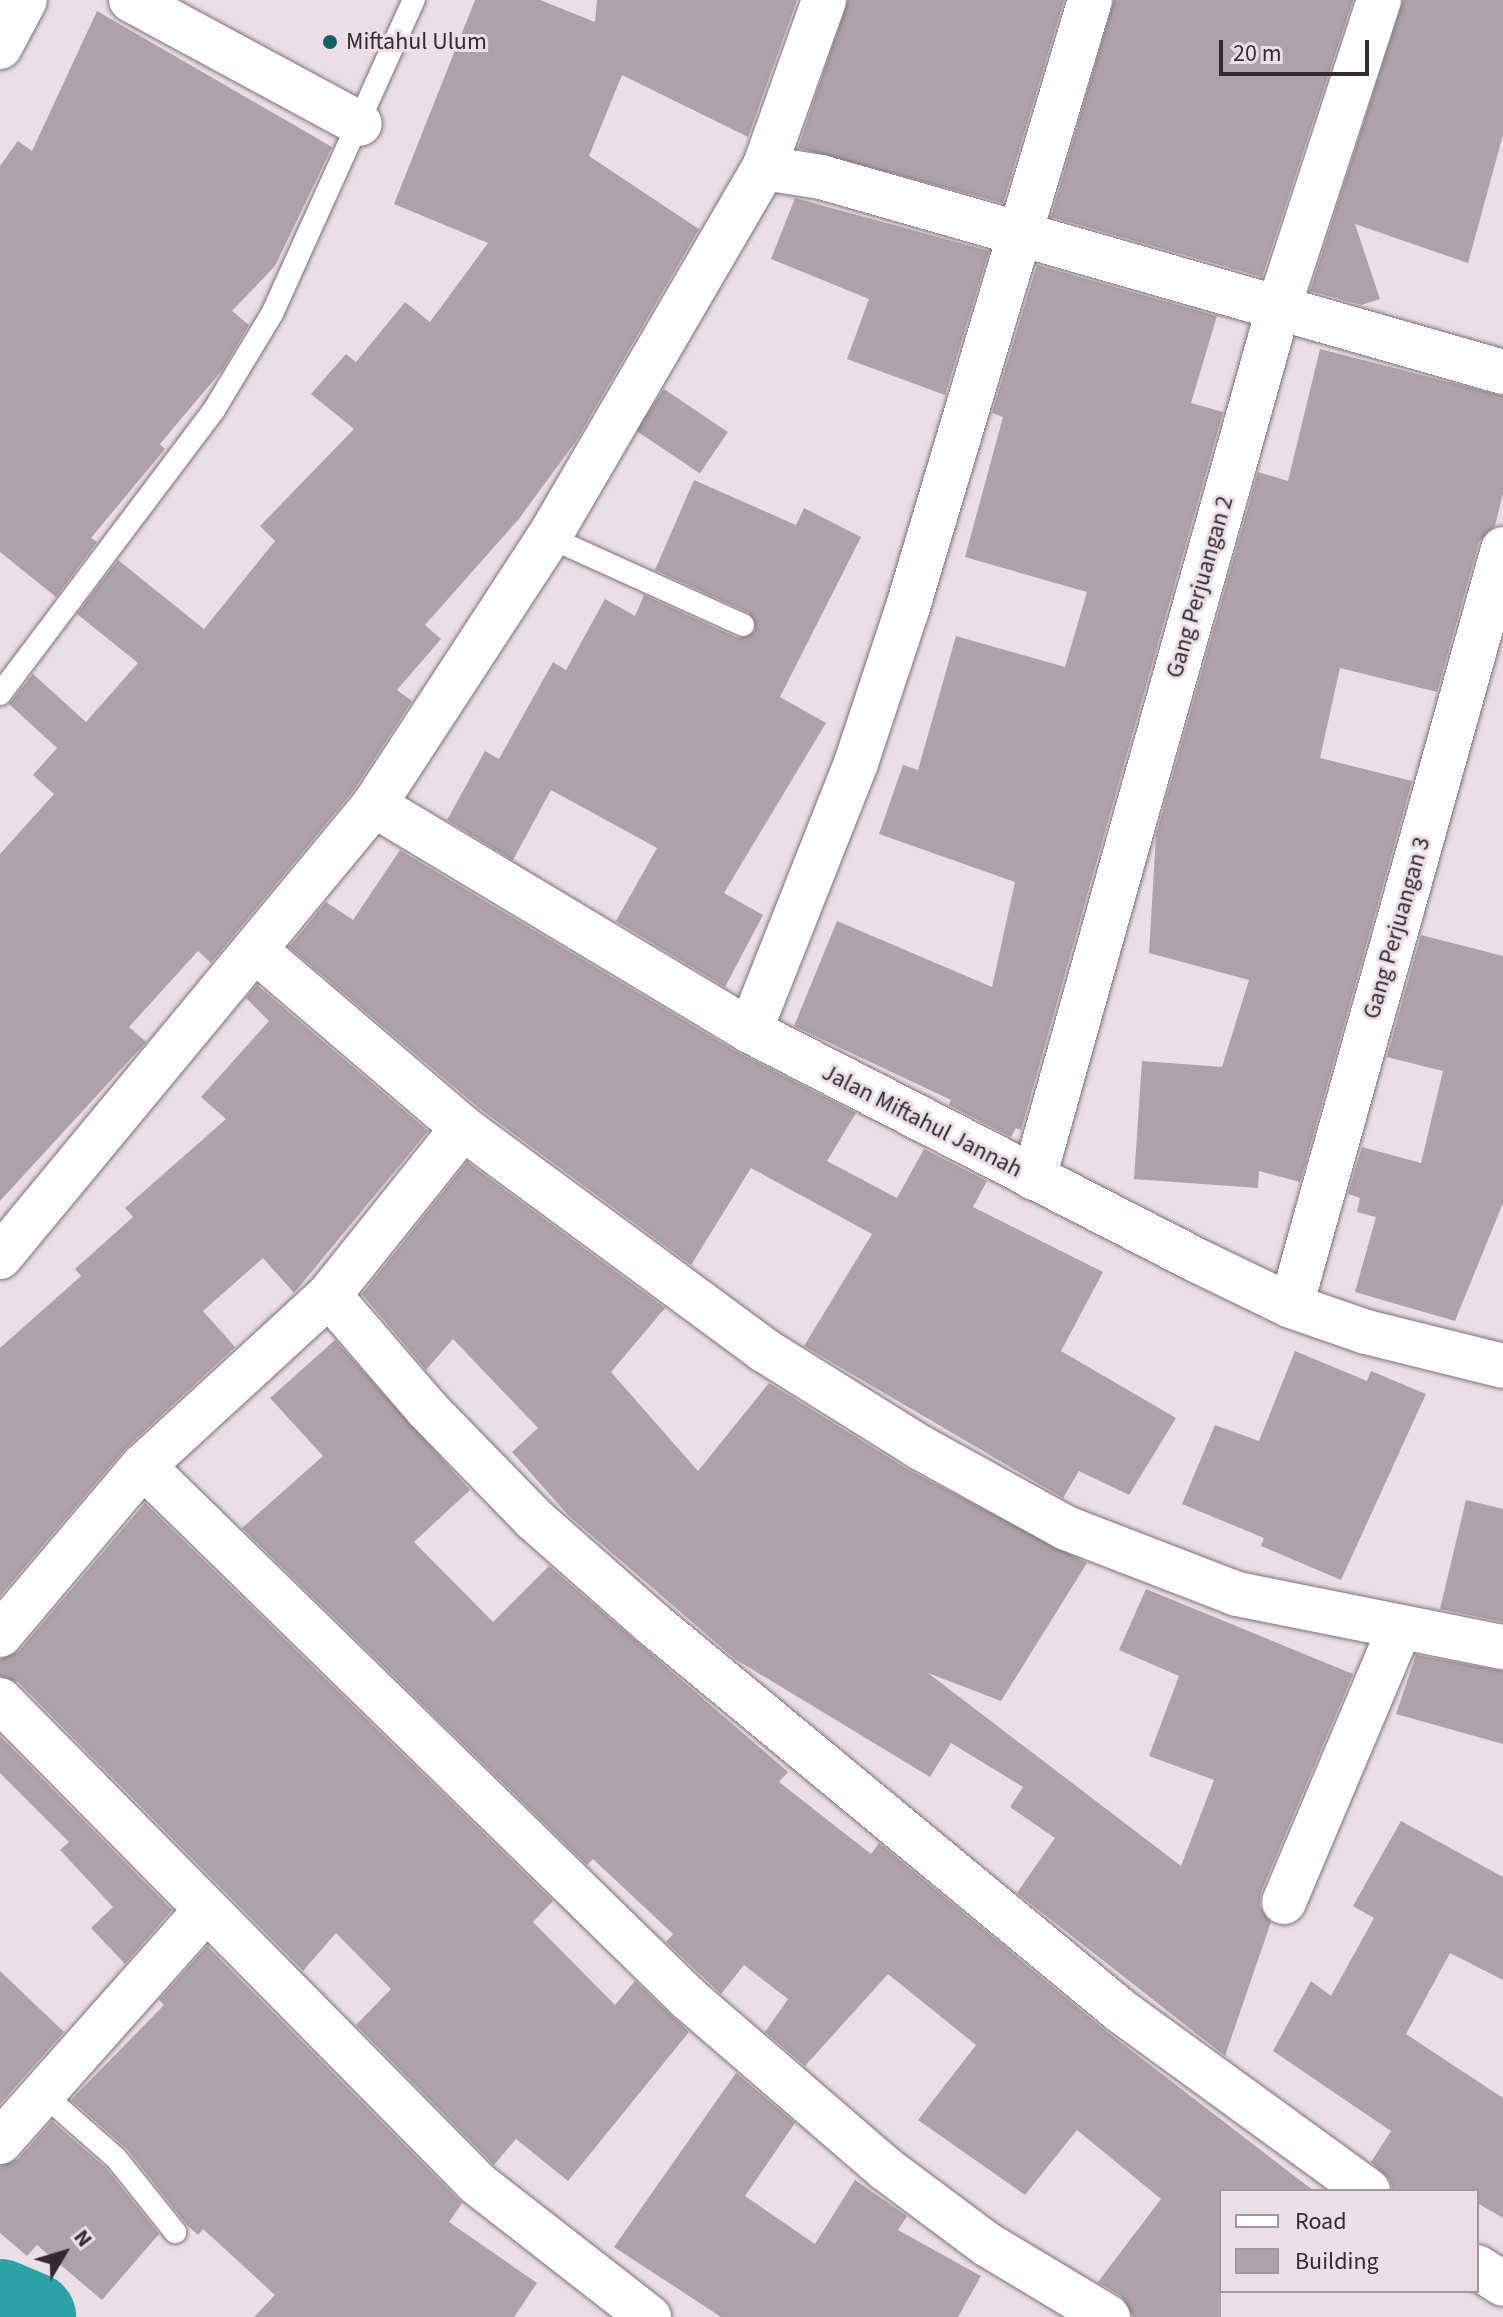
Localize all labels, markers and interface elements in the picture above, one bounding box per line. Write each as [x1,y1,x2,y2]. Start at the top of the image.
scale bar [1223,24,1373,74]
place label: Miftahul Ulum [346,28,487,56]
marker: Miftahul Ulum [321,33,339,51]
text: 20 m [1233,36,1282,71]
street label: Gang Perjuangan 2 [1160,493,1240,681]
street label: Gang Perjuangan 3 [1357,834,1437,1022]
street label: Jalan Miftahul Jannah [817,1058,1027,1184]
legend [1219,2189,1479,2293]
text: Road [1295,2204,1347,2239]
north arrow [24,2213,104,2293]
text: N [66,2223,100,2254]
text: Building [1295,2244,1379,2279]

